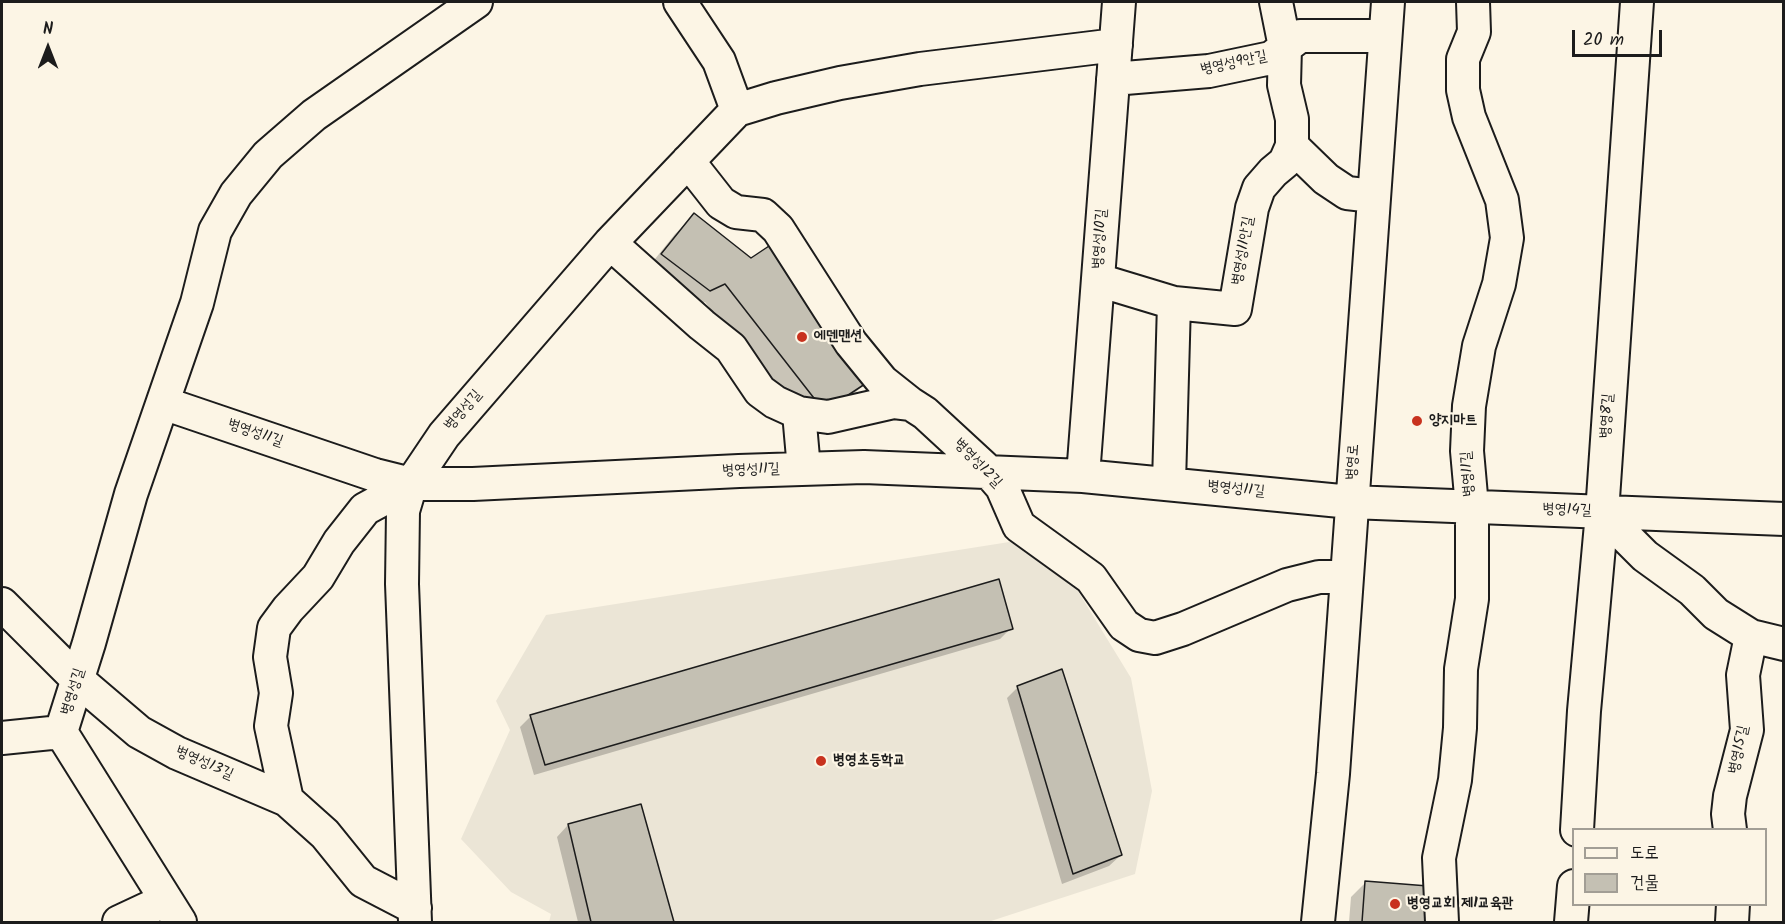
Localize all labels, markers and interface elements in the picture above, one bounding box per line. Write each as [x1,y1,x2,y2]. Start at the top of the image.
text: N [43,17,53,42]
north arrow [18,18,78,78]
scale bar [1575,18,1665,56]
text: 20 m [1583,26,1624,55]
street label: 병영성9안길 [1199,48,1269,80]
street label: 병영성10길 [1090,208,1112,270]
street label: 병영성11안길 [1229,215,1259,287]
place label: 에덴맨션 [814,328,862,346]
marker: 에덴맨션 [795,330,809,344]
street label: 병영성길 [441,387,487,435]
street label: 병영8길 [1597,393,1619,439]
place label: 양지마트 [1429,412,1477,430]
marker: 양지마트 [1410,414,1424,428]
street label: 병영성11길 [225,416,285,452]
street label: 병영성12길 [949,436,1005,492]
street label: 병영로 [1344,443,1364,481]
street label: 병영11길 [1458,451,1480,497]
street label: 병영성11길 [722,461,780,481]
street label: 병영성11길 [1206,478,1266,502]
street label: 병영14길 [1542,501,1592,521]
street label: 병영성길 [58,666,90,718]
street label: 병영15길 [1726,724,1754,776]
street label: 병영성13길 [172,743,236,785]
place label: 병영초등학교 [833,752,905,770]
marker: 병영초등학교 [814,754,828,768]
legend [1572,828,1767,906]
text: 도로 [1630,839,1659,868]
text: 건물 [1630,869,1659,898]
place label: 병영교회 제1교육관 [1407,895,1514,913]
marker: 병영교회 제1교육관 [1388,897,1402,911]

